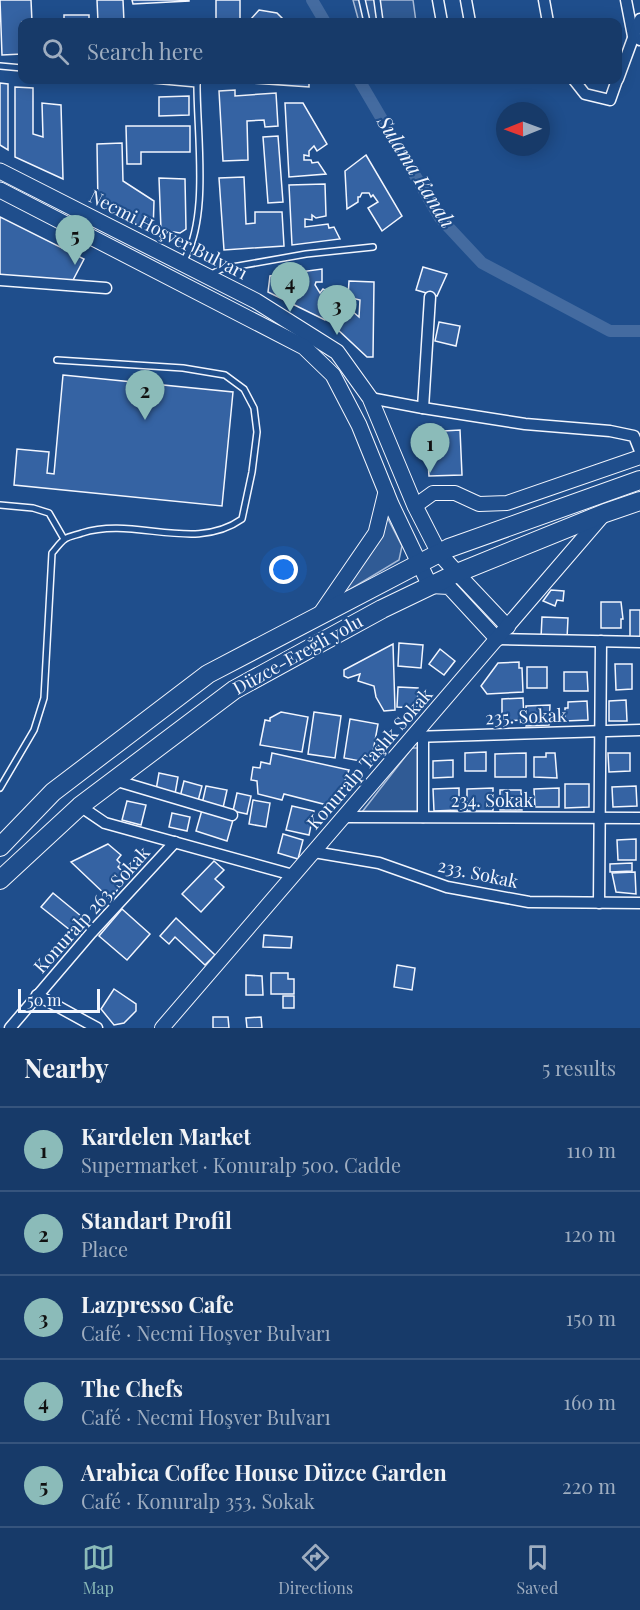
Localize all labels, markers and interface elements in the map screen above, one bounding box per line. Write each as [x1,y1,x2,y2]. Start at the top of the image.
search box [18,18,622,84]
icon: search [39,35,72,68]
text: Search here [87,36,203,66]
north arrow [496,102,550,156]
water label: Sulama Kanalı [372,109,462,232]
street label: Necmi Hoşver Bulvarı [85,184,252,284]
pin: 5 [56,216,94,265]
pin: 4 [270,262,310,312]
pin: 3 [318,286,356,335]
pin: 2 [126,370,164,420]
pin: 1 [410,424,450,473]
your location [269,555,298,584]
street label: Düzce-Ereğli yolu [228,608,367,700]
street label: Konuralp Taşlık Sokak [301,682,437,834]
street label: 235. Sokak [485,703,567,729]
street label: 234. Sokak [451,788,533,812]
street label: Konuralp 263. Sokak [28,841,155,978]
street label: 233. Sokak [436,853,521,893]
scale bar [18,986,100,1013]
text: 50 m [27,989,61,1010]
text: Nearby [24,1050,109,1085]
text: 5 results [542,1054,616,1081]
text: Kardelen Market [81,1121,251,1151]
text: 1 [40,1136,47,1163]
text: 110 m [566,1136,616,1163]
text: Supermarket · Konuralp 500. Cadde [81,1151,401,1178]
text: Standart Profil [81,1205,232,1235]
text: 2 [38,1220,49,1247]
text: 120 m [564,1220,616,1247]
text: Place [81,1235,128,1262]
text: Lazpresso Cafe [81,1289,234,1319]
text: 3 [39,1304,48,1331]
text: 150 m [566,1304,616,1331]
text: Café · Necmi Hoşver Bulvarı [81,1319,331,1346]
text: The Chefs [81,1373,183,1403]
text: 4 [38,1388,49,1415]
text: 160 m [564,1388,616,1415]
text: Café · Necmi Hoşver Bulvarı [81,1403,331,1430]
text: Arabica Coffee House Düzce Garden [81,1457,447,1487]
text: 5 [39,1472,48,1499]
text: 220 m [562,1472,616,1499]
text: Café · Konuralp 353. Sokak [81,1487,315,1514]
tab: Map [82,1541,115,1598]
tab: Directions [278,1541,353,1598]
tab: Saved [517,1541,558,1598]

